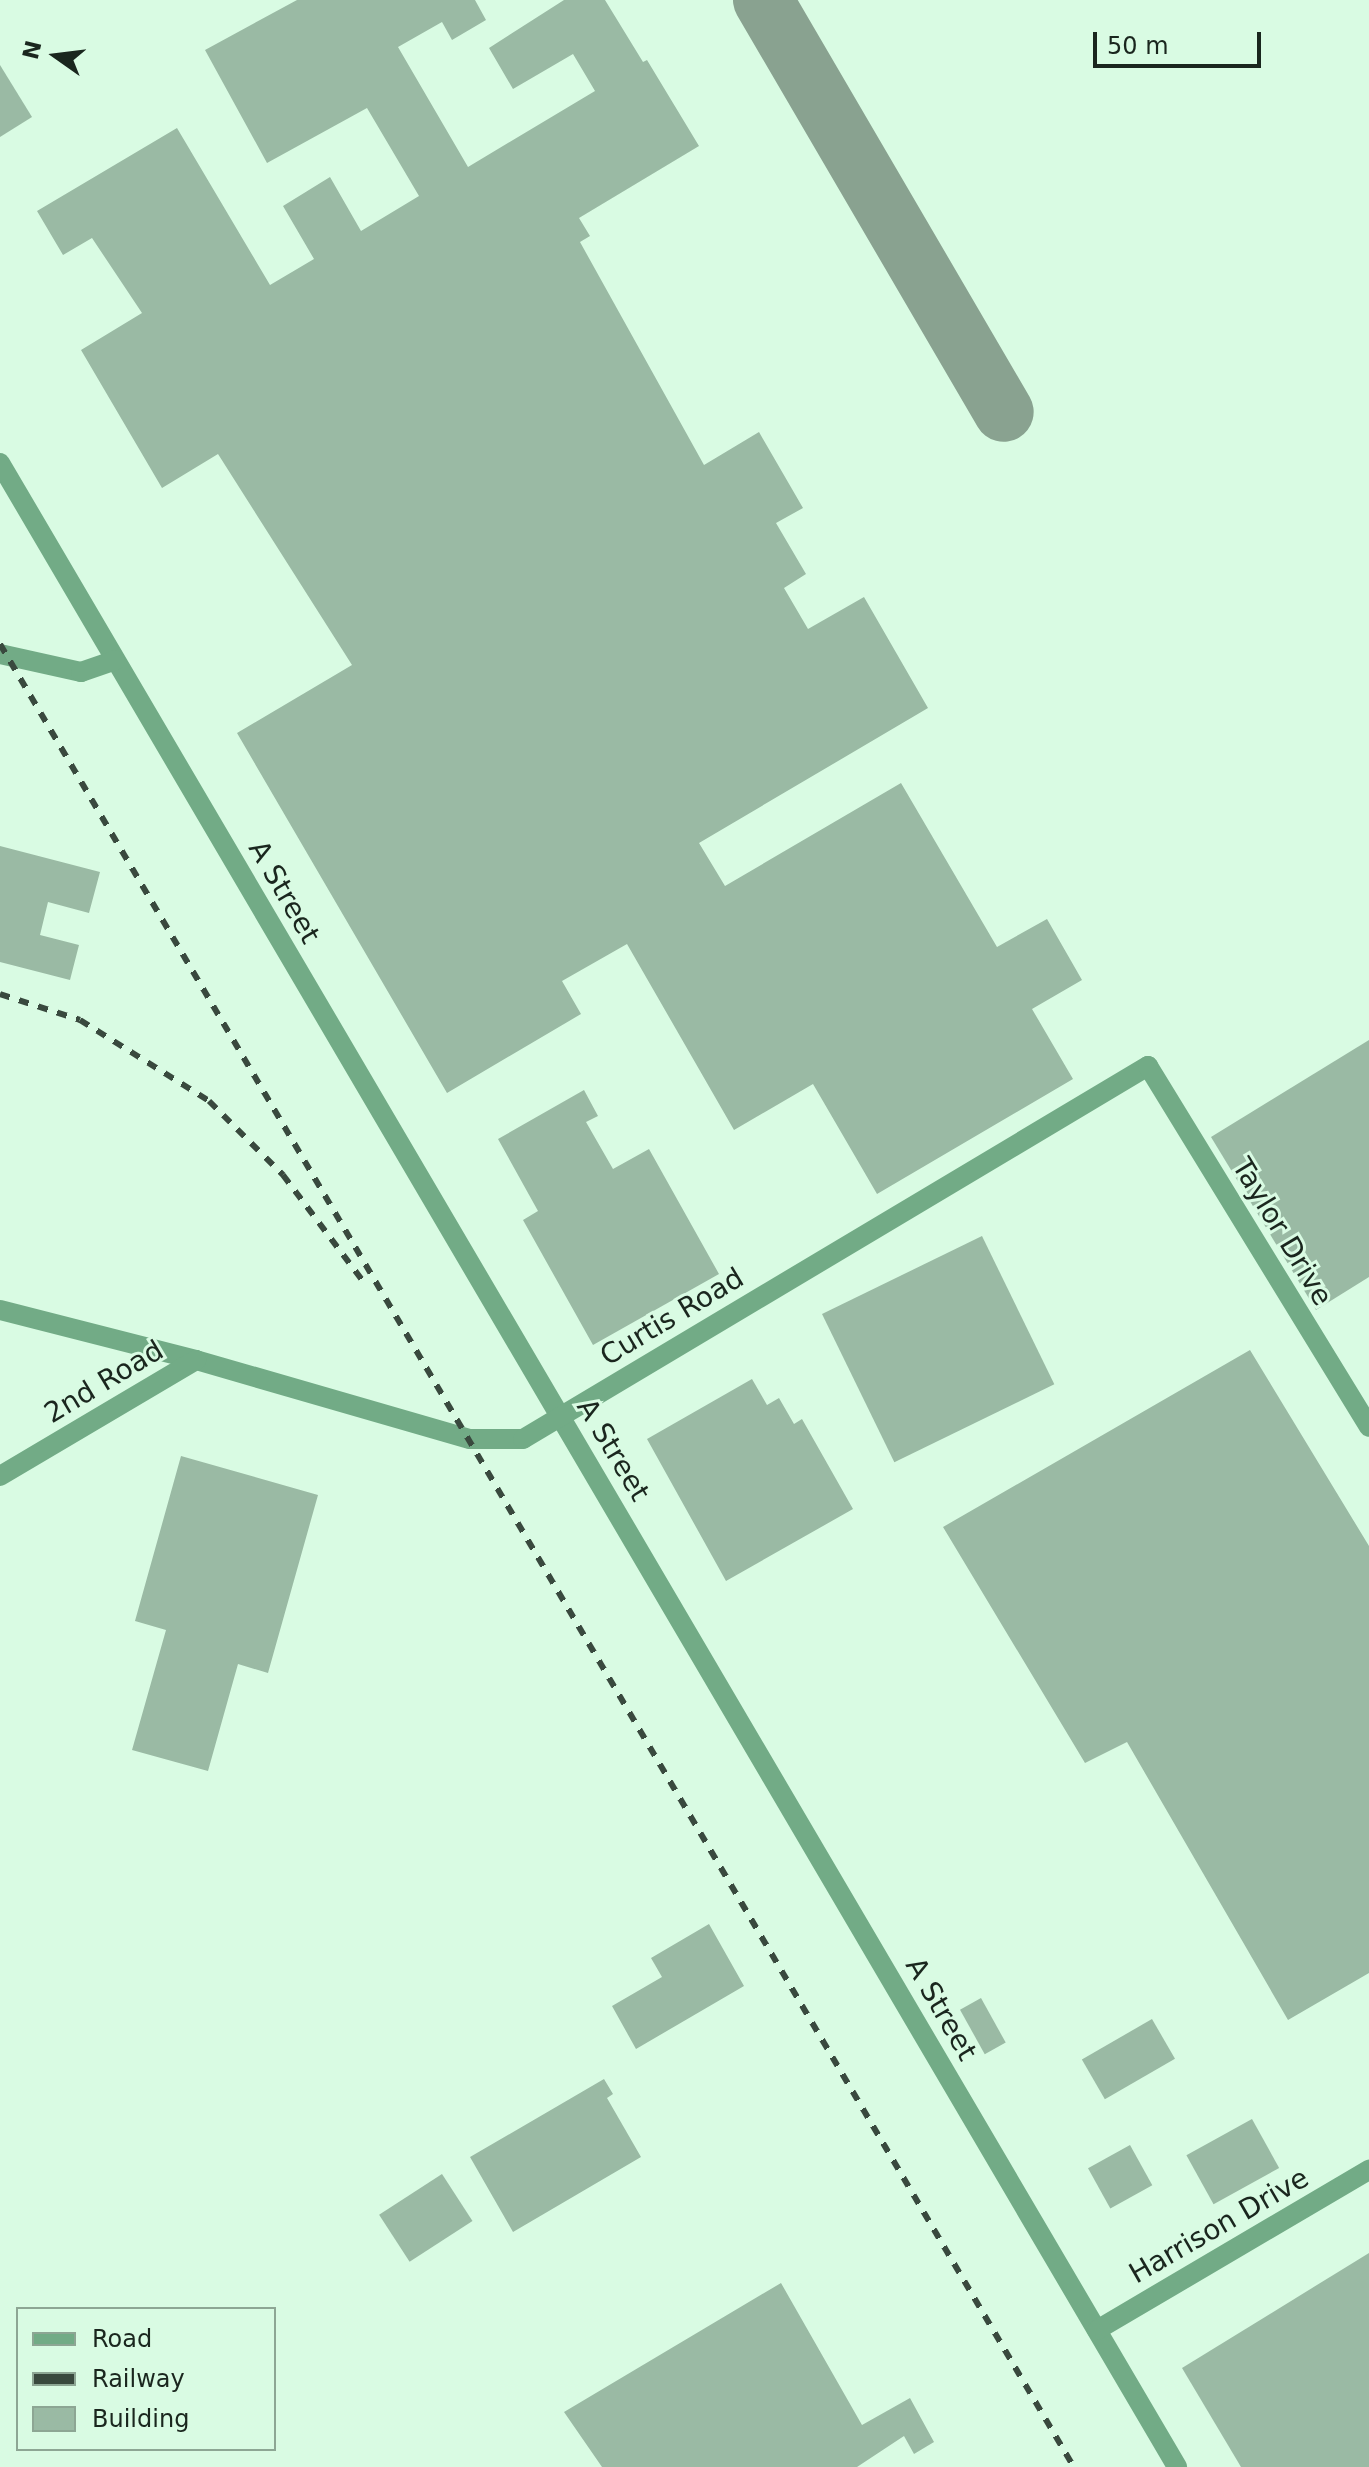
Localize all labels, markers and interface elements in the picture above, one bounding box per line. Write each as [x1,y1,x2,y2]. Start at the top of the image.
north arrow [16,16,96,96]
scale bar [1097,16,1265,66]
text: 50 m [1107,32,1169,60]
text: N [18,38,47,62]
street label: A Street [241,835,327,949]
street label: Taylor Drive [1225,1152,1339,1312]
street label: Curtis Road [594,1261,750,1373]
street label: 2nd Road [39,1333,169,1431]
street label: A Street [569,1393,657,1507]
street label: A Street [898,1952,984,2066]
street label: Harrison Drive [1123,2161,1315,2291]
legend [16,2307,276,2451]
text: Road [92,2325,152,2353]
text: Railway [92,2365,185,2393]
text: Building [92,2405,189,2433]

